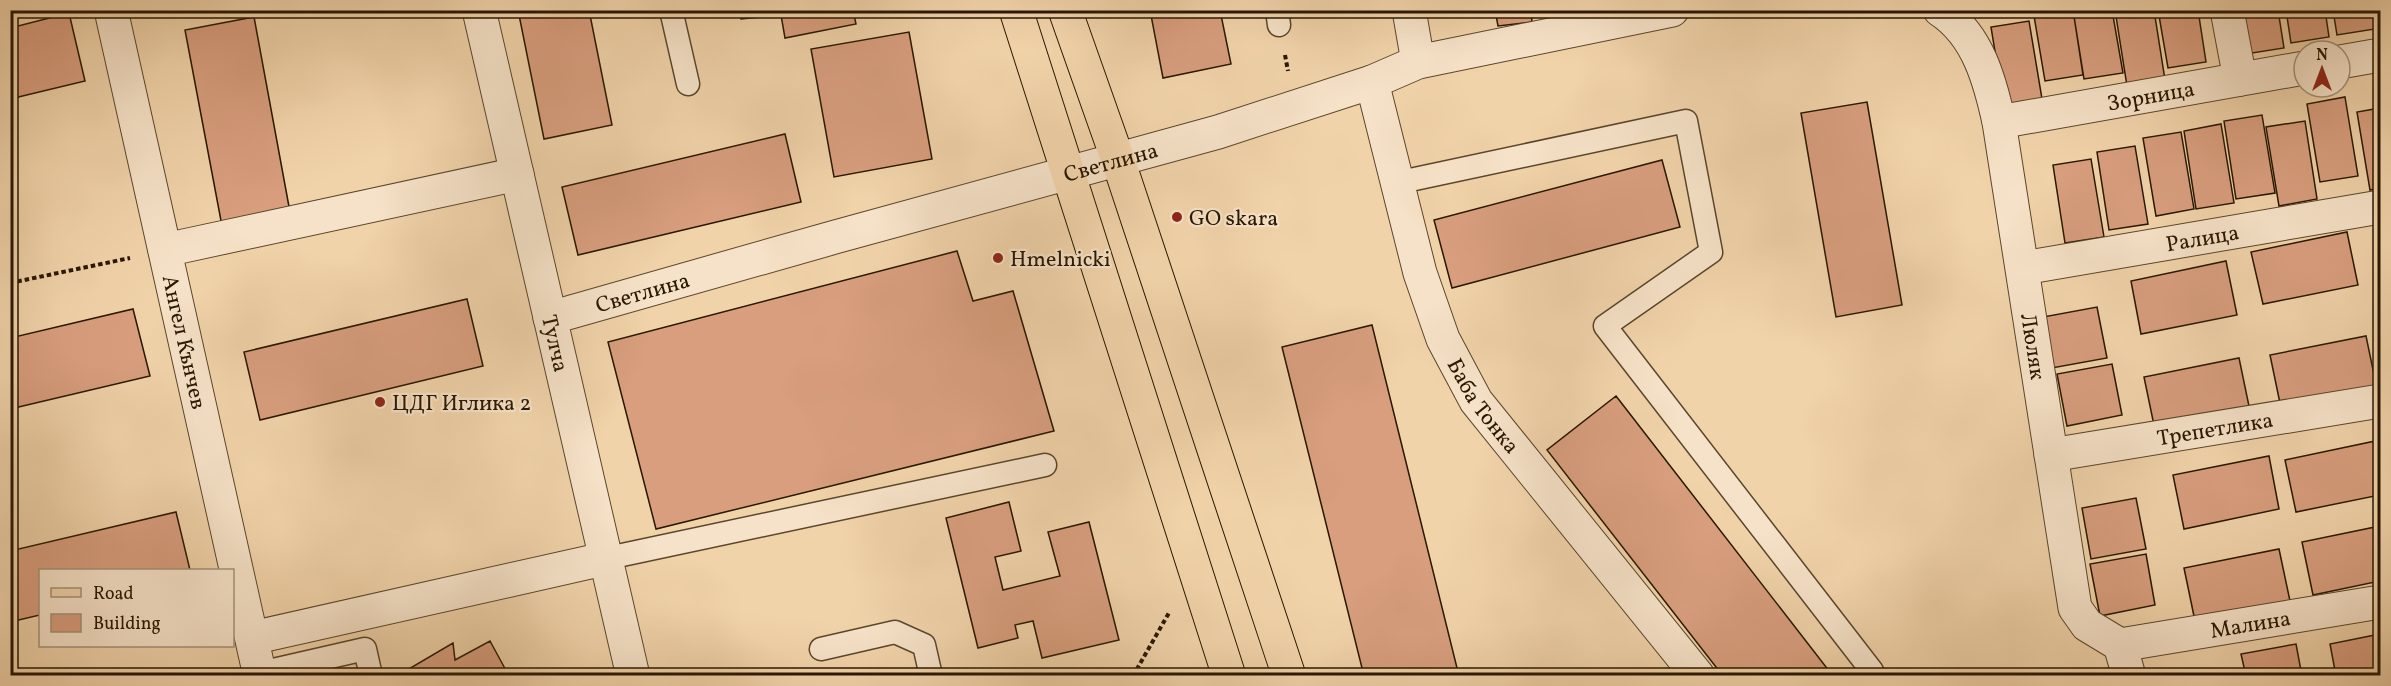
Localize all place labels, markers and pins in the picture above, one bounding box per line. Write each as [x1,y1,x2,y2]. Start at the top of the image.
place label: GO skara [1189,204,1278,235]
marker: GO skara [1170,210,1184,224]
place label: Hmelnicki [1010,245,1111,276]
marker: Hmelnicki [991,251,1005,265]
place label: ЦДГ Иглика 2 [392,389,531,420]
marker: ЦДГ Иглика 2 [373,395,387,409]

